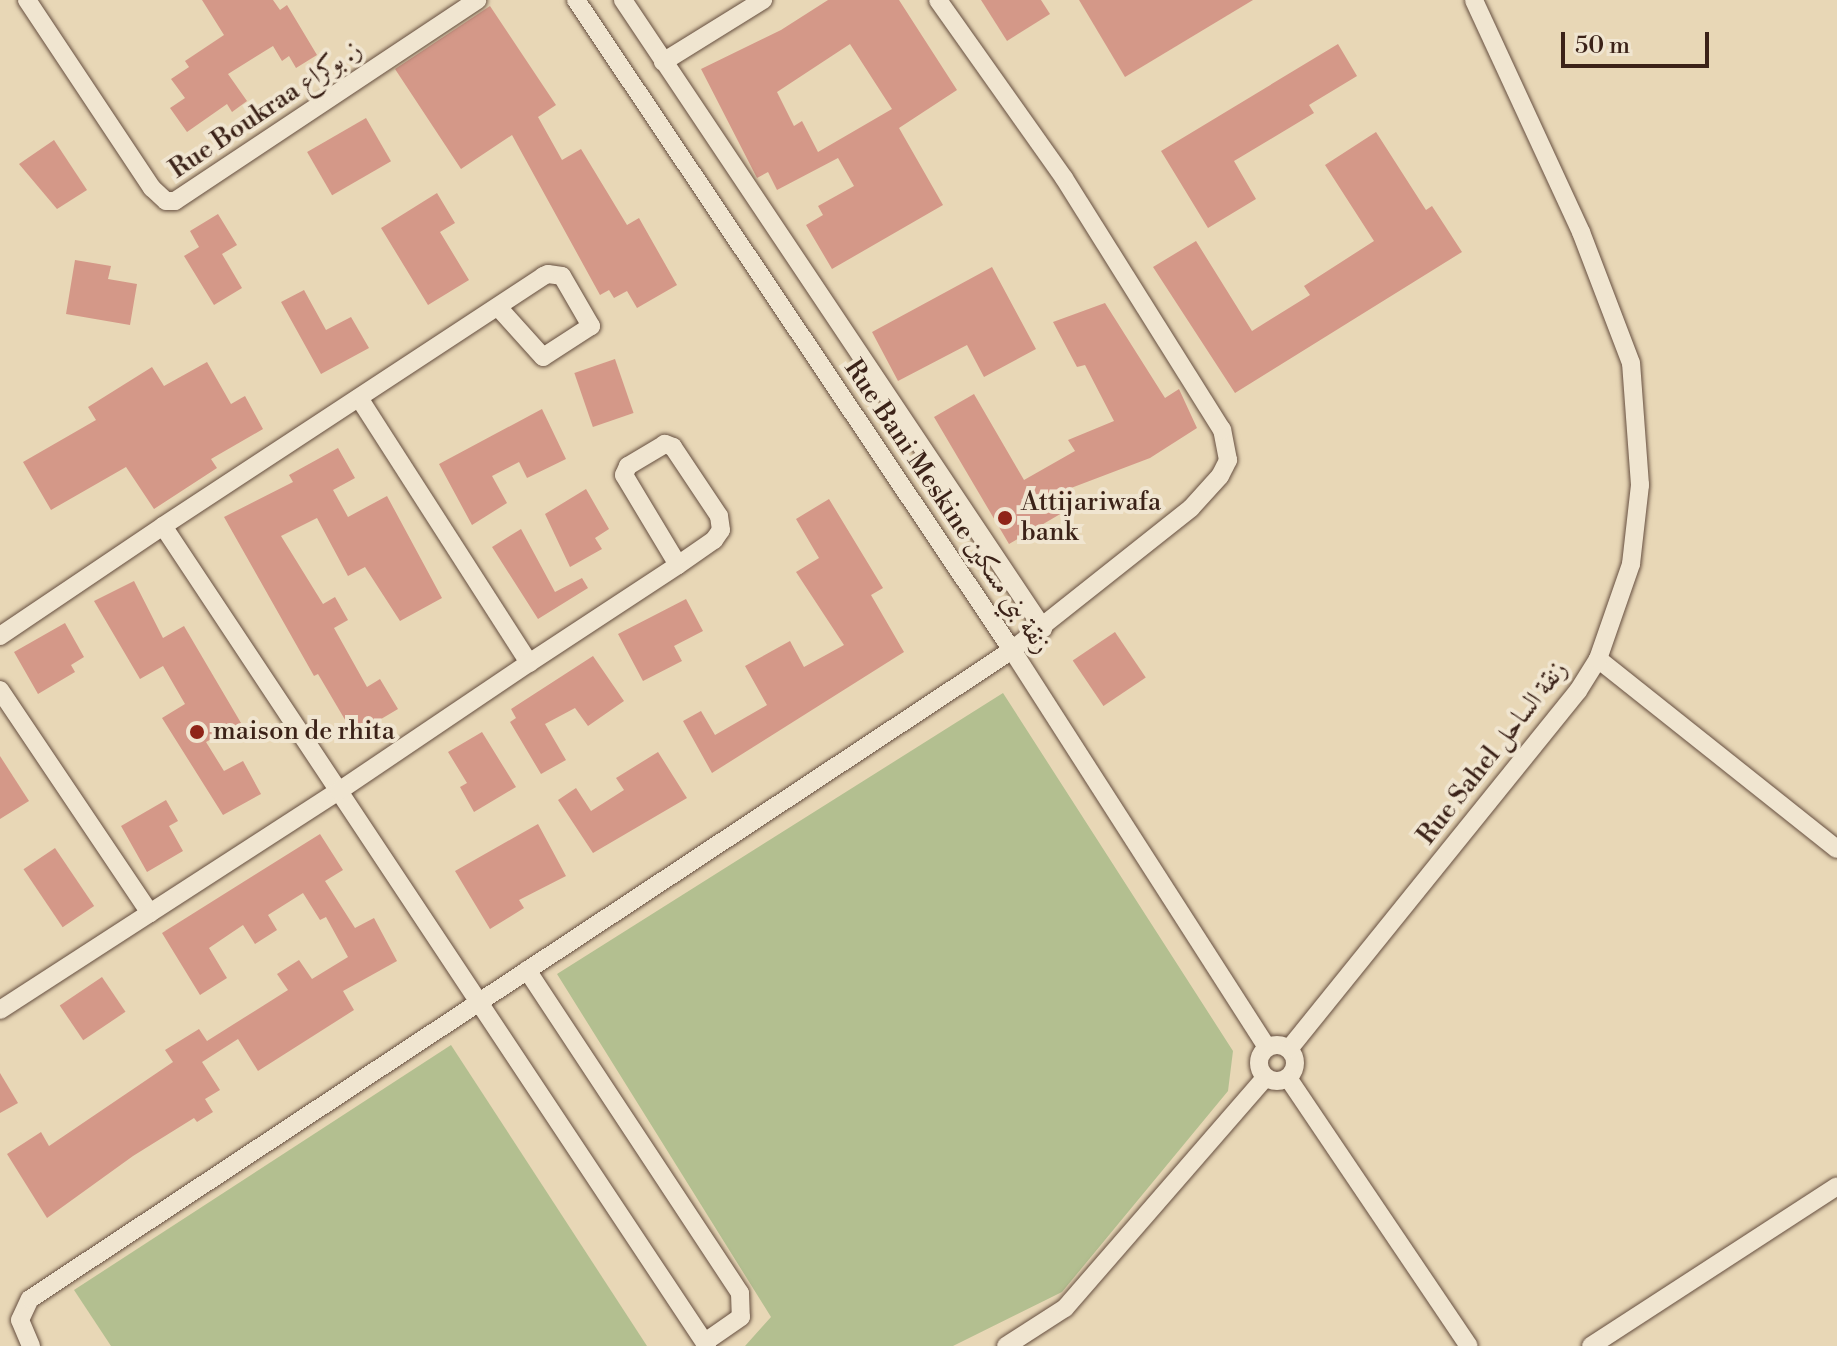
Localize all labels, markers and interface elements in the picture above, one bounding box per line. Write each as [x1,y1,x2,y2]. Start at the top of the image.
scale bar [1565,16,1713,66]
text: 50 m [1575,31,1630,61]
street label: Rue Boukraa ز. بوكراع [164,34,368,186]
street label: Rue Bani Meskine زنقة بني مسكين [837,354,1057,660]
place label: Attijariwafa bank [1021,487,1161,548]
marker: Attijariwafa bank [996,509,1014,527]
street label: Rue Sahel زنقة الساحل [1412,655,1574,851]
place label: maison de rhita [213,716,395,748]
marker: maison de rhita [188,723,206,741]

